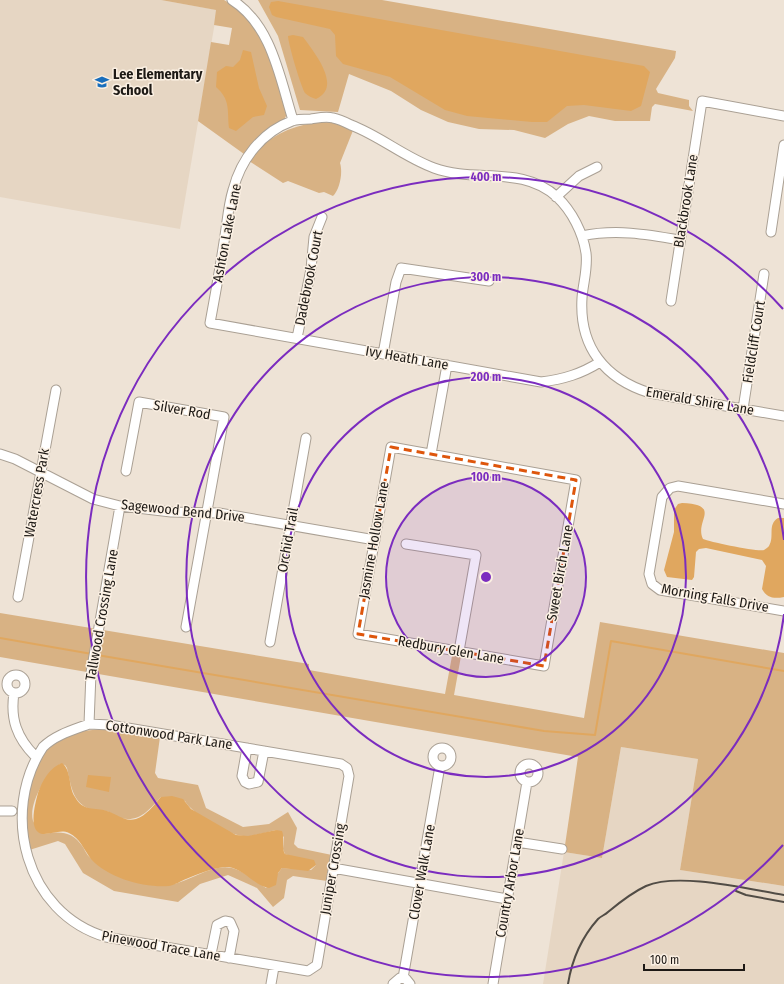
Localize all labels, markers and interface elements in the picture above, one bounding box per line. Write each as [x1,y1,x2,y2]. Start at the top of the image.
place label: Lee Elementary School [113,66,203,99]
school or university icon: Lee Elementary School [94,74,110,90]
street label: Blackbrook Lane [670,153,702,249]
text: 400 m [471,170,501,184]
street label: Ashton Lake Lane [209,182,245,284]
street label: Dadebrook Court [291,228,327,327]
text: 300 m [470,270,501,284]
street label: Fieldcliff Court [739,299,769,384]
street label: Ivy Heath Lane [364,342,450,374]
text: 200 m [470,370,501,384]
street label: Emerald Shire Lane [645,383,755,419]
street label: Silver Rod [152,397,212,423]
street label: Watercress Park [21,447,53,539]
text: 100 m [471,470,501,484]
street label: Jasmine Hollow Lane [355,480,393,600]
street label: Sagewood Bend Drive [120,496,246,526]
street label: Orchid Trail [274,506,302,574]
street label: Sweet Birch Lane [543,523,577,622]
street label: Tallwood Crossing Lane [82,548,122,682]
centre of rings [479,570,493,584]
street label: Morning Falls Drive [660,580,770,616]
street label: Redbury Glen Lane [397,632,505,668]
street label: Cottonwood Park Lane [104,717,234,753]
street label: Juniper Crossing [317,821,349,916]
street label: Clover Walk Lane [405,823,439,921]
street label: Country Arbor Lane [492,827,528,939]
street label: Pinewood Trace Lane [100,927,222,965]
scale bar [644,946,744,972]
text: 100 m [650,953,679,967]

